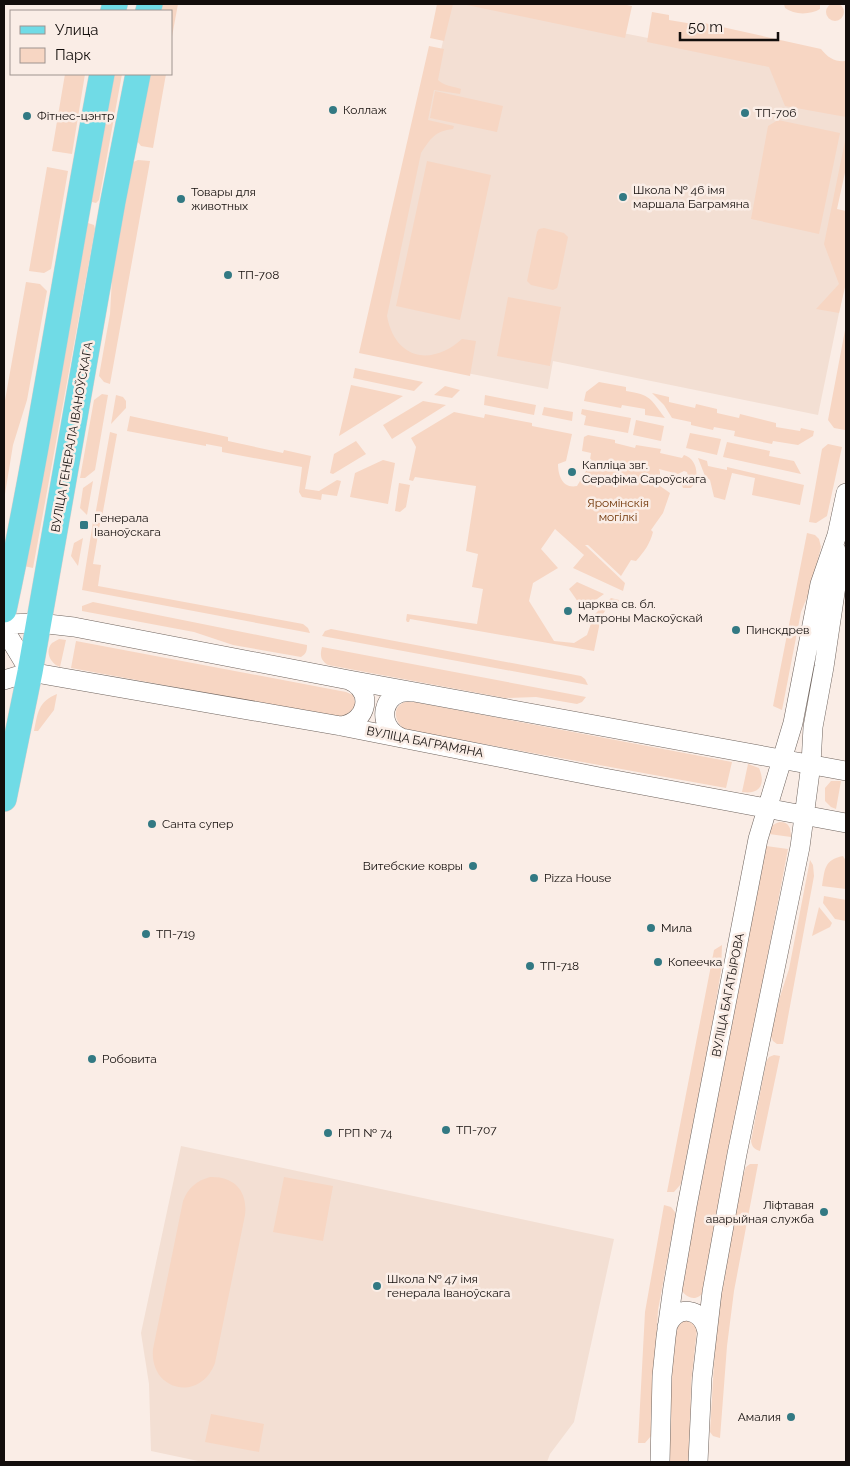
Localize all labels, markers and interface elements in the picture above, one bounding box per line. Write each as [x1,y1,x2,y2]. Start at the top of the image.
legend [10,10,172,75]
scale bar [680,10,778,42]
text: 50 m [688,18,723,36]
text: Улица [55,21,99,39]
text: Парк [55,46,91,64]
place label: Коллаж [343,103,388,117]
marker: Коллаж [327,104,339,116]
place label: ТП-706 [755,106,796,120]
marker: ТП-706 [739,107,751,119]
place label: Фітнес-цэнтр [37,109,115,123]
marker: Фітнес-цэнтр [21,110,33,122]
place label: Школа № 46 імя маршала Баграмяна [633,183,749,211]
place label: Товары для животных [191,185,256,213]
marker: Школа № 46 імя маршала Баграмяна [617,191,629,203]
marker: Товары для животных [175,193,187,205]
place label: ТП-708 [238,268,279,282]
marker: ТП-708 [222,269,234,281]
street label: ВУЛІЦА ГЕНЕРАЛА ІВАНОЎСКАГА [48,341,96,533]
place label: Капліца звг. Серафіма Сароўскага [582,458,706,486]
marker: Капліца звг. Серафіма Сароўскага [566,466,578,478]
park label: Яромінскія могілкі [587,496,649,524]
place label: Генерала Іваноўскага [94,511,161,539]
marker: Генерала Іваноўскага [78,519,90,531]
place label: царква св. бл. Матроны Маскоўскай [578,597,703,625]
marker: царква св. бл. Матроны Маскоўскай [562,605,574,617]
place label: Пинскдрев [746,623,809,637]
marker: Пинскдрев [730,624,742,636]
street label: ВУЛІЦА БАГРАМЯНА [365,724,485,760]
place label: Санта супер [162,817,233,831]
marker: Санта супер [146,818,158,830]
place label: Витебские ковры [363,859,463,873]
marker: Витебские ковры [467,860,479,872]
place label: Pizza House [544,871,611,885]
marker: Pizza House [528,872,540,884]
place label: Мила [661,921,692,935]
marker: Мила [645,922,657,934]
place label: ТП-719 [156,927,195,941]
marker: ТП-719 [140,928,152,940]
street label: ВУЛІЦА БАГАТЫРОВА [709,932,747,1058]
place label: Копеечка [668,955,722,969]
marker: Копеечка [652,956,664,968]
place label: ТП-718 [540,959,579,973]
marker: ТП-718 [524,960,536,972]
place label: Робовита [102,1052,157,1066]
marker: Робовита [86,1053,98,1065]
place label: ТП-707 [456,1123,497,1137]
marker: ТП-707 [440,1124,452,1136]
place label: ГРП № 74 [338,1126,393,1140]
marker: ГРП № 74 [322,1127,334,1139]
place label: Ліфтавая аварыйная служба [706,1198,814,1226]
marker: Ліфтавая аварыйная служба [818,1206,830,1218]
place label: Школа № 47 імя генерала Іваноўскага [387,1272,510,1300]
marker: Школа № 47 імя генерала Іваноўскага [371,1280,383,1292]
place label: Амалия [738,1410,781,1424]
marker: Амалия [785,1411,797,1423]

